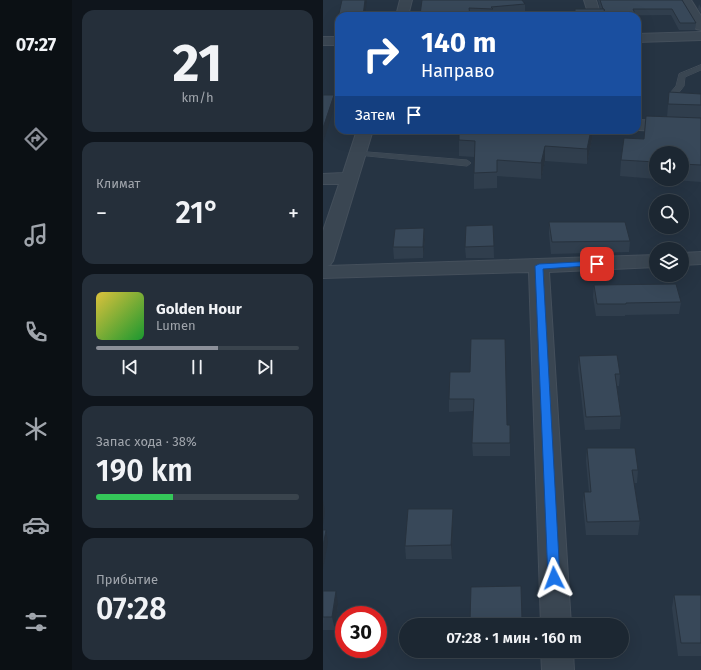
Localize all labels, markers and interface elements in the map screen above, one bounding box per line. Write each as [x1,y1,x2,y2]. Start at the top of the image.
text: 140 m [421,26,497,59]
icon: right [355,28,407,80]
text: 21 [173,32,222,95]
text: 07:27 [16,34,56,56]
text: Направо [421,60,495,82]
text: km/h [181,90,214,105]
icon: arrive [403,104,425,126]
text: Затем [355,106,395,124]
icon: directions [22,125,50,153]
map controls [649,146,689,282]
button: sound [649,146,689,186]
text: Климат [96,176,140,191]
button: search [649,194,689,234]
text: 21° [176,195,220,231]
text: − [96,200,107,227]
text: + [288,200,299,227]
icon: music [22,221,50,249]
button: layers [649,242,689,282]
pin [580,247,614,281]
icon: arrive [586,253,608,275]
text: Golden Hour [156,300,242,318]
icon: phone [22,318,50,346]
text: Lumen [156,318,196,333]
icon: previous [119,356,141,378]
icon: pause [186,356,208,378]
icon: next [254,356,276,378]
icon: climate [22,415,50,443]
text: Запас хода · 38% [96,434,197,449]
text: 190 km [96,453,193,489]
icon: car [22,511,50,539]
position arrow [533,557,575,599]
text: Прибытие [96,572,158,587]
text: 07:28 [96,591,166,627]
speed limit sign: 30 [335,606,387,658]
icon: filters [22,608,50,636]
text: 07:28 · 1 мин · 160 m [446,629,582,647]

